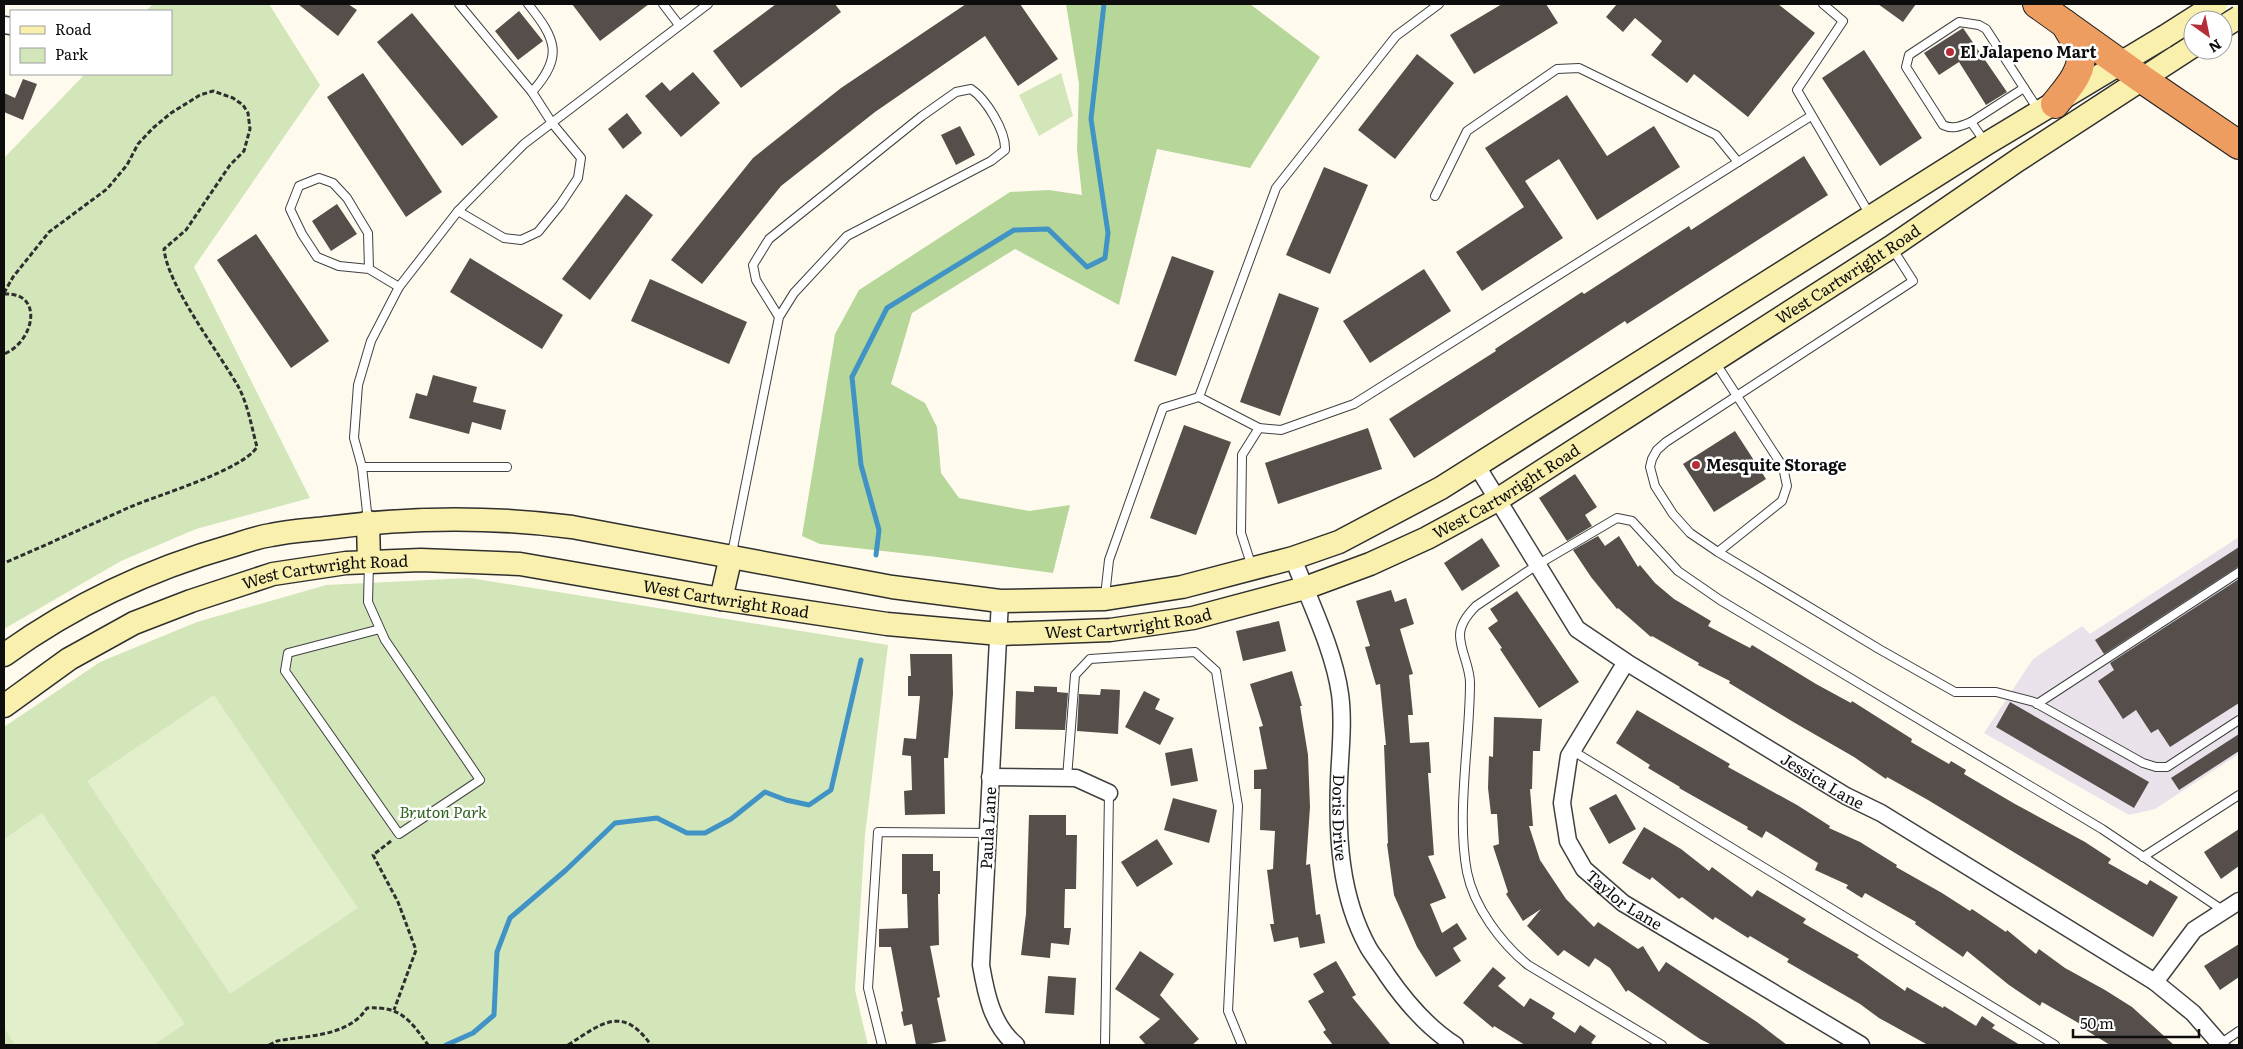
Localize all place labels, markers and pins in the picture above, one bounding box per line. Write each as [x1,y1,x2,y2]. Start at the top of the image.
place label: El Jalapeno Mart [1960,39,2096,63]
marker: El Jalapeno Mart [1944,46,1956,58]
place label: Mesquite Storage [1706,452,1847,476]
marker: Mesquite Storage [1690,459,1702,471]

